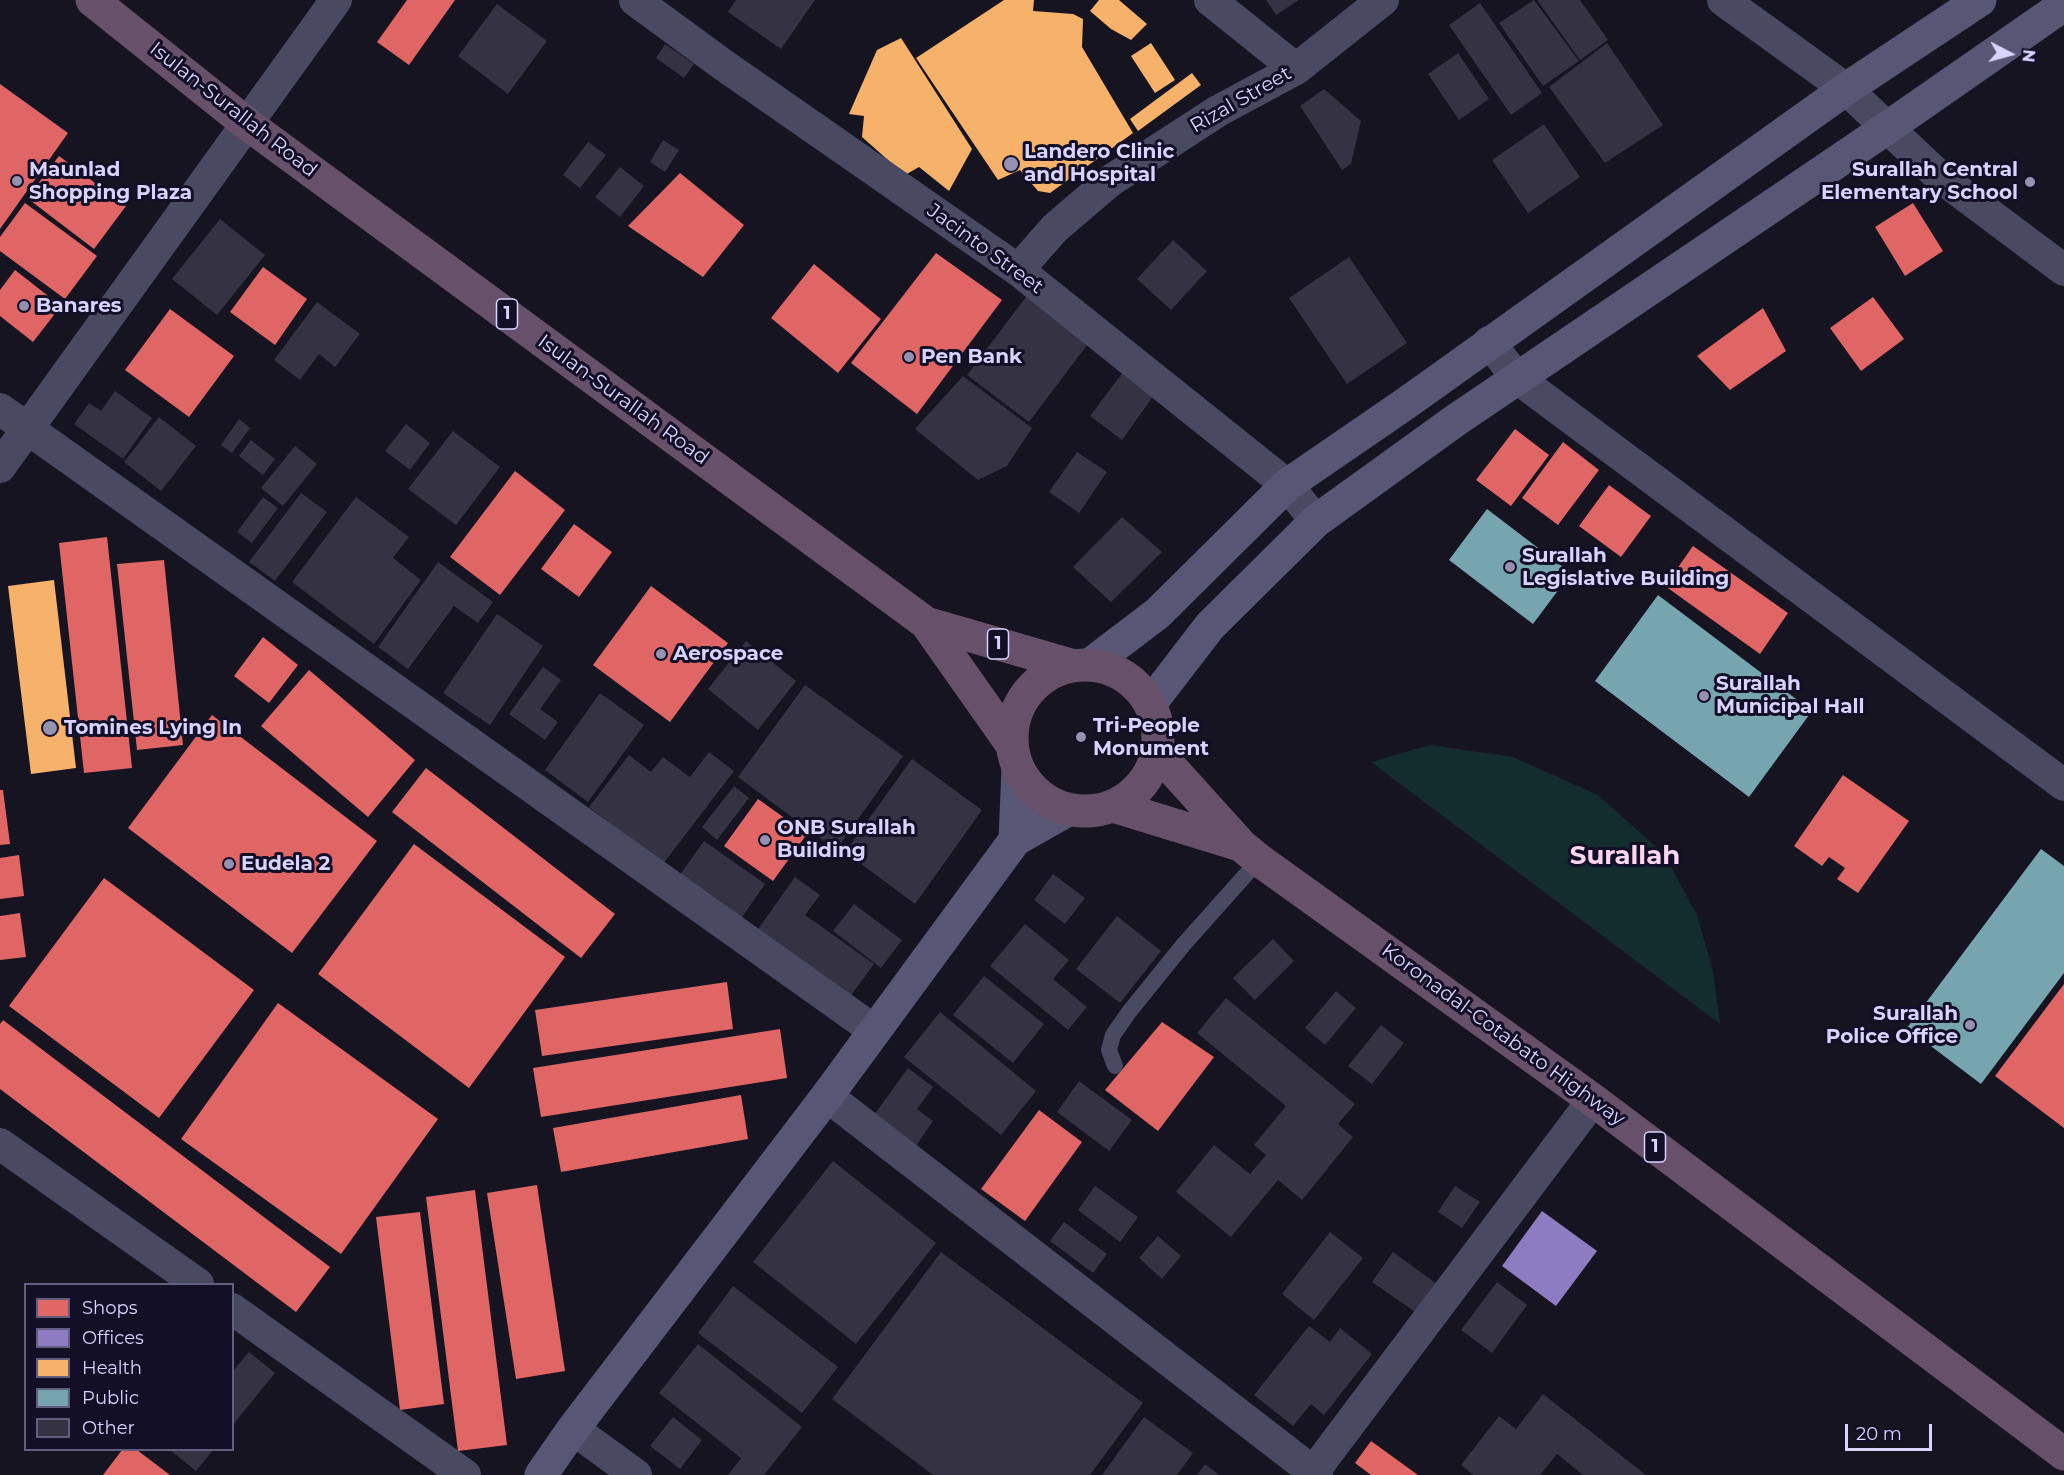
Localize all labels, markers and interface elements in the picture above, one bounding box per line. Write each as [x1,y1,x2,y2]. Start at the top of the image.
north arrow [1980,24,2040,84]
street label: Isulan-Surallah Road [145,37,321,183]
text: N [2018,49,2039,63]
street label: Rizal Street [1186,61,1296,139]
place label: Landero Clinic and Hospital [1024,140,1174,187]
marker: Landero Clinic and Hospital [1002,155,1020,173]
place label: Maunlad Shopping Plaza [29,158,192,205]
place label: Surallah Central Elementary School [1821,158,2018,205]
marker: Maunlad Shopping Plaza [10,174,24,188]
marker: Surallah Central Elementary School [2023,175,2037,189]
street label: Jacinto Street [922,199,1048,299]
place label: Banares [36,294,121,318]
marker: Banares [17,299,31,313]
road number: 1 [496,299,518,329]
street label: Isulan-Surallah Road [533,330,713,470]
place label: Pen Bank [921,345,1022,369]
marker: Pen Bank [902,350,916,364]
place label: Surallah Legislative Building [1522,544,1729,591]
marker: Surallah Legislative Building [1503,560,1517,574]
road number: 1 [988,629,1008,659]
place label: Aerospace [673,642,783,666]
marker: Aerospace [654,647,668,661]
place label: Surallah Municipal Hall [1716,672,1865,719]
marker: Surallah Municipal Hall [1697,689,1711,703]
place label: Tri-People Monument [1093,714,1209,761]
place label: Tomines Lying In [64,716,242,740]
marker: Tomines Lying In [41,719,59,737]
marker: Tri-People Monument [1074,730,1088,744]
place label: ONB Surallah Building [777,816,916,863]
marker: ONB Surallah Building [758,833,772,847]
district label: Surallah [1570,840,1680,872]
place label: Eudela 2 [241,852,330,876]
marker: Eudela 2 [222,857,236,871]
street label: Koronadal-Cotabato Highway [1377,939,1629,1131]
place label: Surallah Police Office [1826,1002,1958,1049]
marker: Surallah Police Office [1963,1018,1977,1032]
road number: 1 [1644,1132,1666,1162]
legend [24,1283,234,1451]
text: Shops [82,1297,138,1319]
text: Offices [82,1327,144,1349]
text: Health [82,1357,142,1379]
text: Public [82,1387,139,1409]
scale bar [1848,1412,1935,1450]
text: Other [82,1417,135,1439]
text: 20 m [1856,1423,1902,1445]

